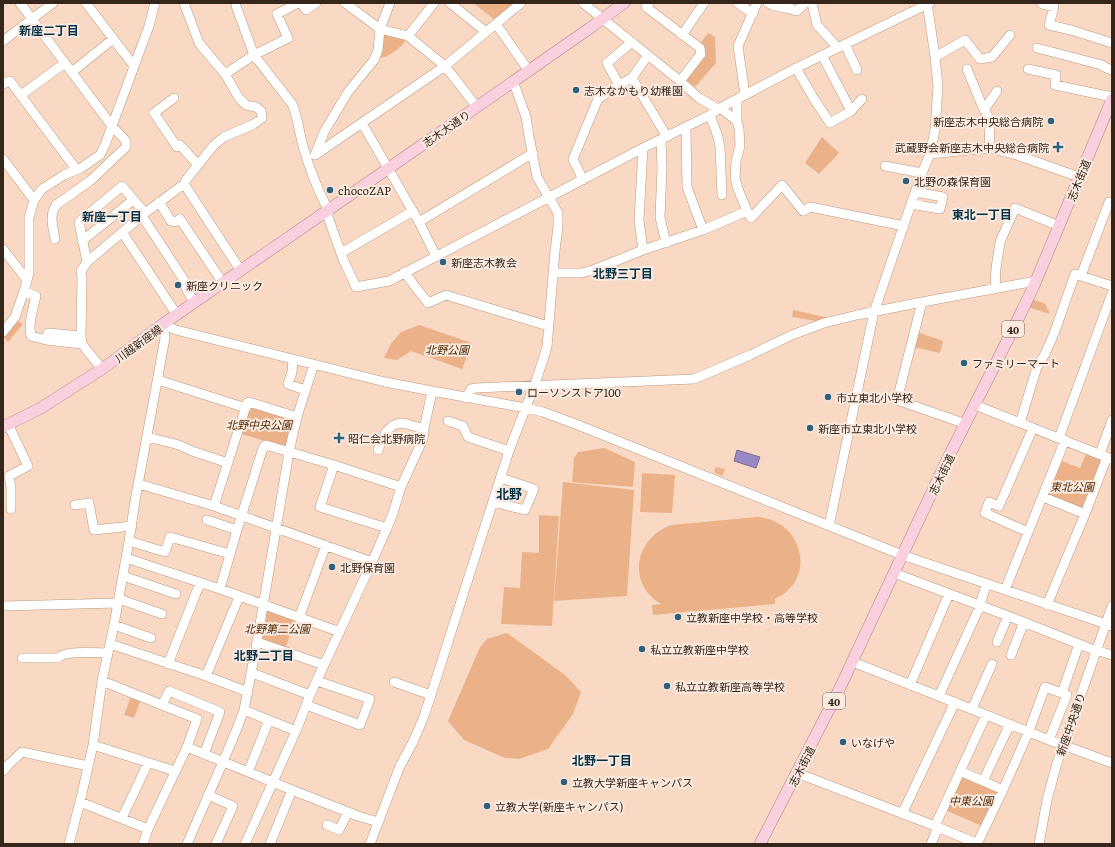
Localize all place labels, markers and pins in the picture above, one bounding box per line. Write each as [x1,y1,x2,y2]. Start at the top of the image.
place label: 志木なかもり幼稚園 [584,82,683,98]
marker: 志木なかもり幼稚園 [571,85,581,95]
place label: 新座志木中央総合病院 [933,113,1043,129]
marker: 新座志木中央総合病院 [1046,116,1056,126]
place label: 武蔵野会新座志木中央総合病院 [895,139,1049,155]
marker: 武蔵野会新座志木中央総合病院 [1052,141,1064,153]
place label: 北野の森保育園 [914,173,991,189]
marker: 北野の森保育園 [901,176,911,186]
place label: chocoZAP [338,182,391,198]
marker: chocoZAP [325,185,335,195]
place label: 新座志木教会 [451,254,517,270]
marker: 新座志木教会 [438,257,448,267]
place label: 新座クリニック [186,277,263,293]
marker: 新座クリニック [173,280,183,290]
place label: ファミリーマート [972,355,1060,371]
marker: ファミリーマート [959,358,969,368]
place label: ローソンストア100 [527,384,621,400]
marker: ローソンストア100 [514,387,524,397]
place label: 市立東北小学校 [836,389,913,405]
marker: 市立東北小学校 [823,392,833,402]
place label: 新座市立東北小学校 [818,420,917,436]
marker: 新座市立東北小学校 [805,423,815,433]
place label: 昭仁会北野病院 [348,430,425,446]
marker: 昭仁会北野病院 [333,432,345,444]
place label: 北野保育園 [340,559,395,575]
marker: 北野保育園 [327,562,337,572]
place label: 立教新座中学校・高等学校 [686,609,818,625]
marker: 立教新座中学校・高等学校 [673,612,683,622]
place label: 私立立教新座中学校 [650,641,749,657]
marker: 私立立教新座中学校 [637,644,647,654]
place label: 私立立教新座高等学校 [675,678,785,694]
marker: 私立立教新座高等学校 [662,681,672,691]
place label: いなげや [851,734,895,750]
marker: いなげや [838,737,848,747]
place label: 立教大学新座キャンパス [572,774,693,790]
marker: 立教大学新座キャンパス [559,777,569,787]
place label: 立教大学(新座キャンパス) [495,798,623,814]
marker: 立教大学(新座キャンパス) [482,801,492,811]

